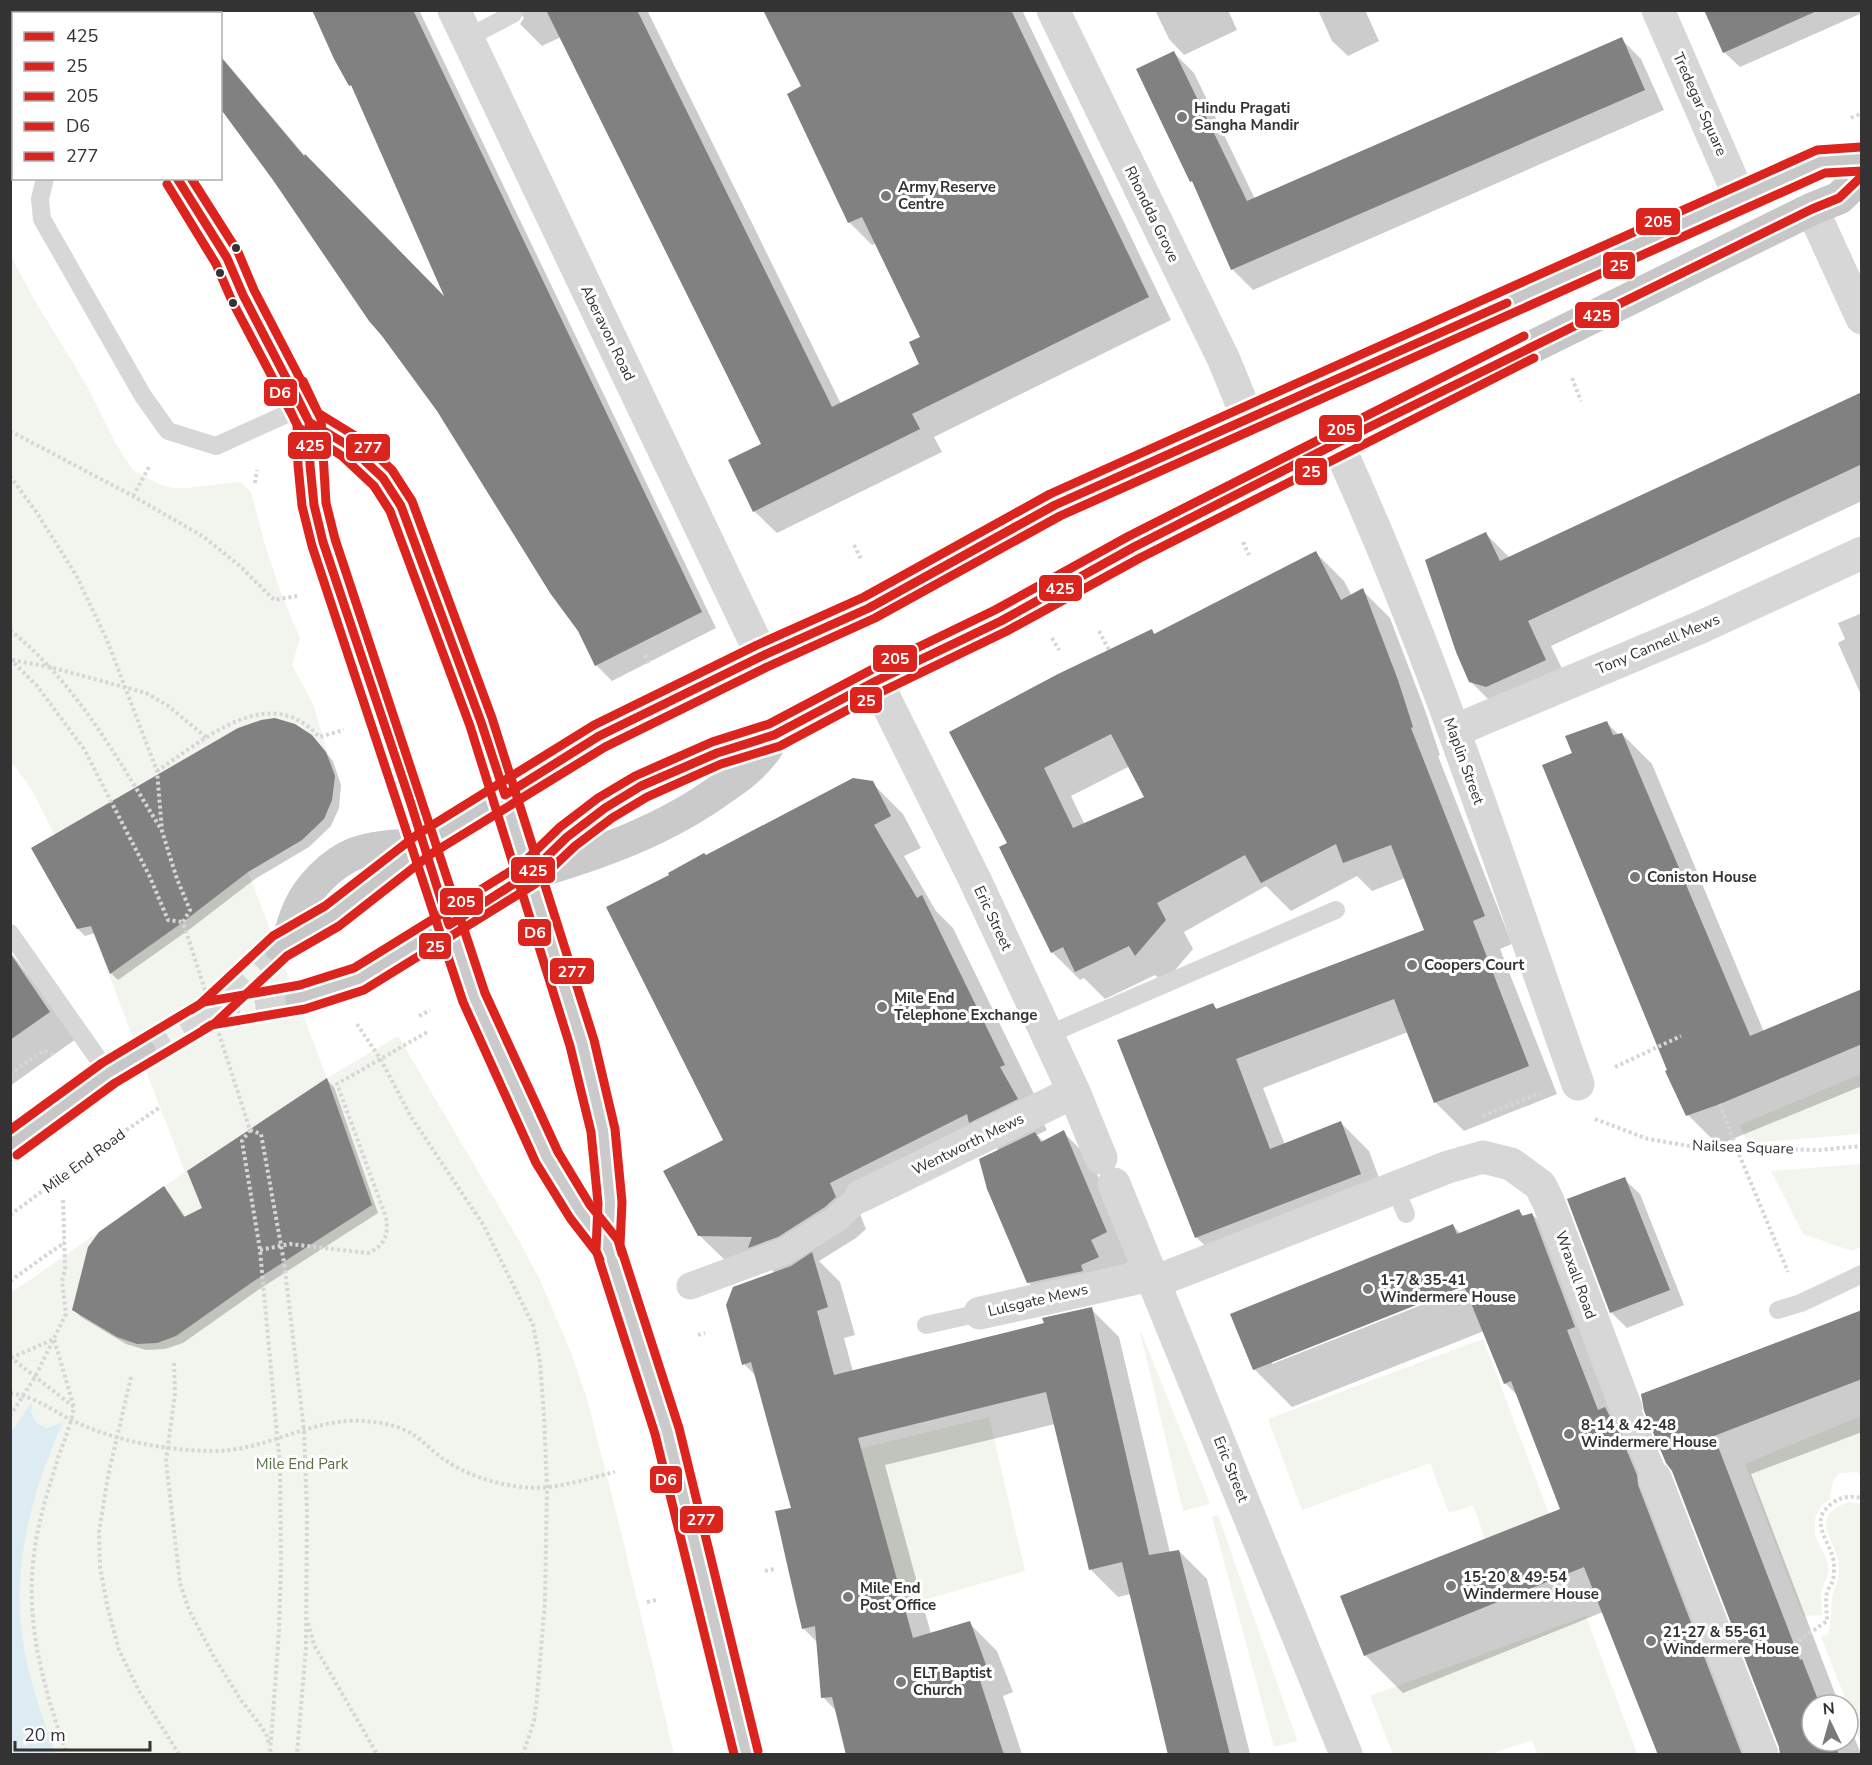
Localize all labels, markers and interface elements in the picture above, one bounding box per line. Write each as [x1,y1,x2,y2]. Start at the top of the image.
legend [12,12,222,180]
text: 425 [66,24,98,48]
street label: Tredegar Square [1668,49,1732,159]
text: 25 [66,54,88,78]
text: 205 [66,84,98,108]
place label: Hindu Pragati Sangha Mandir [1194,98,1299,135]
marker: Hindu Pragati Sangha Mandir [1175,110,1189,124]
text: D6 [66,114,90,138]
text: 277 [66,144,98,168]
street label: Rhondda Grove [1120,163,1184,265]
place label: Army Reserve Centre [898,177,996,214]
marker: Army Reserve Centre [879,189,893,203]
line badge: 205 [1635,207,1681,236]
text: 205 [1644,211,1672,233]
unlabelled marker [230,242,242,254]
line badge: 25 [1602,251,1636,280]
text: 25 [1609,255,1629,277]
unlabelled marker [214,267,226,279]
street label: Aberavon Road [576,282,640,384]
unlabelled marker [227,297,239,309]
line badge: 425 [1574,301,1620,329]
text: 425 [1583,305,1611,327]
line badge: D6 [263,378,298,407]
text: D6 [269,382,291,404]
line badge: 205 [1318,414,1363,443]
text: 205 [1327,419,1355,441]
line badge: 425 [287,431,332,460]
line badge: 277 [345,433,391,462]
text: 425 [296,435,324,457]
text: 277 [354,437,382,459]
line badge: 25 [1294,457,1328,486]
text: 25 [1301,461,1321,483]
line badge: 425 [1038,574,1083,602]
text: 425 [1046,578,1074,600]
street label: Tony Cannell Mews [1593,609,1723,679]
line badge: 205 [872,644,918,673]
text: 205 [881,648,909,670]
line badge: 25 [849,686,883,714]
text: 25 [856,690,876,712]
street label: Maplin Street [1439,715,1489,808]
line badge: 425 [510,856,556,884]
text: 425 [519,860,547,882]
place label: Coniston House [1647,867,1757,887]
marker: Coniston House [1628,870,1642,884]
street label: Eric Street [969,882,1017,954]
line badge: 205 [439,887,484,916]
text: 205 [447,891,475,913]
line badge: D6 [517,918,552,947]
text: D6 [524,922,546,944]
line badge: 25 [418,932,452,960]
text: 25 [425,936,445,958]
place label: Coopers Court [1424,955,1525,975]
line badge: 277 [549,957,595,985]
marker: Coopers Court [1405,958,1419,972]
text: 277 [558,961,586,983]
place label: Mile End Telephone Exchange [894,988,1037,1025]
marker: Mile End Telephone Exchange [875,1000,889,1014]
street label: Wentworth Mews [909,1108,1027,1180]
street label: Mile End Road [39,1124,129,1198]
street label: Nailsea Square [1692,1135,1794,1159]
street label: Wraxall Road [1551,1228,1601,1322]
place label: 1-7 & 35-41 Windermere House [1380,1270,1516,1307]
street label: Lulsgate Mews [986,1279,1090,1321]
marker: 1-7 & 35-41 Windermere House [1361,1282,1375,1296]
place label: 8-14 & 42-48 Windermere House [1581,1415,1717,1452]
marker: 8-14 & 42-48 Windermere House [1562,1427,1576,1441]
street label: Eric Street [1209,1433,1254,1506]
park label: Mile End Park [256,1454,349,1474]
line badge: D6 [649,1465,683,1494]
text: D6 [655,1469,677,1491]
line badge: 277 [679,1505,724,1534]
text: 277 [687,1509,715,1531]
place label: 15-20 & 49-54 Windermere House [1463,1567,1599,1604]
place label: Mile End Post Office [860,1578,936,1615]
marker: 15-20 & 49-54 Windermere House [1444,1579,1458,1593]
marker: Mile End Post Office [841,1590,855,1604]
place label: 21-27 & 55-61 Windermere House [1663,1622,1799,1659]
marker: 21-27 & 55-61 Windermere House [1644,1634,1658,1648]
place label: ELT Baptist Church [913,1663,992,1700]
marker: ELT Baptist Church [894,1675,908,1689]
north arrow [1800,1693,1860,1753]
text: N [1822,1698,1836,1721]
scale bar [15,1714,150,1752]
text: 20 m [24,1723,66,1747]

